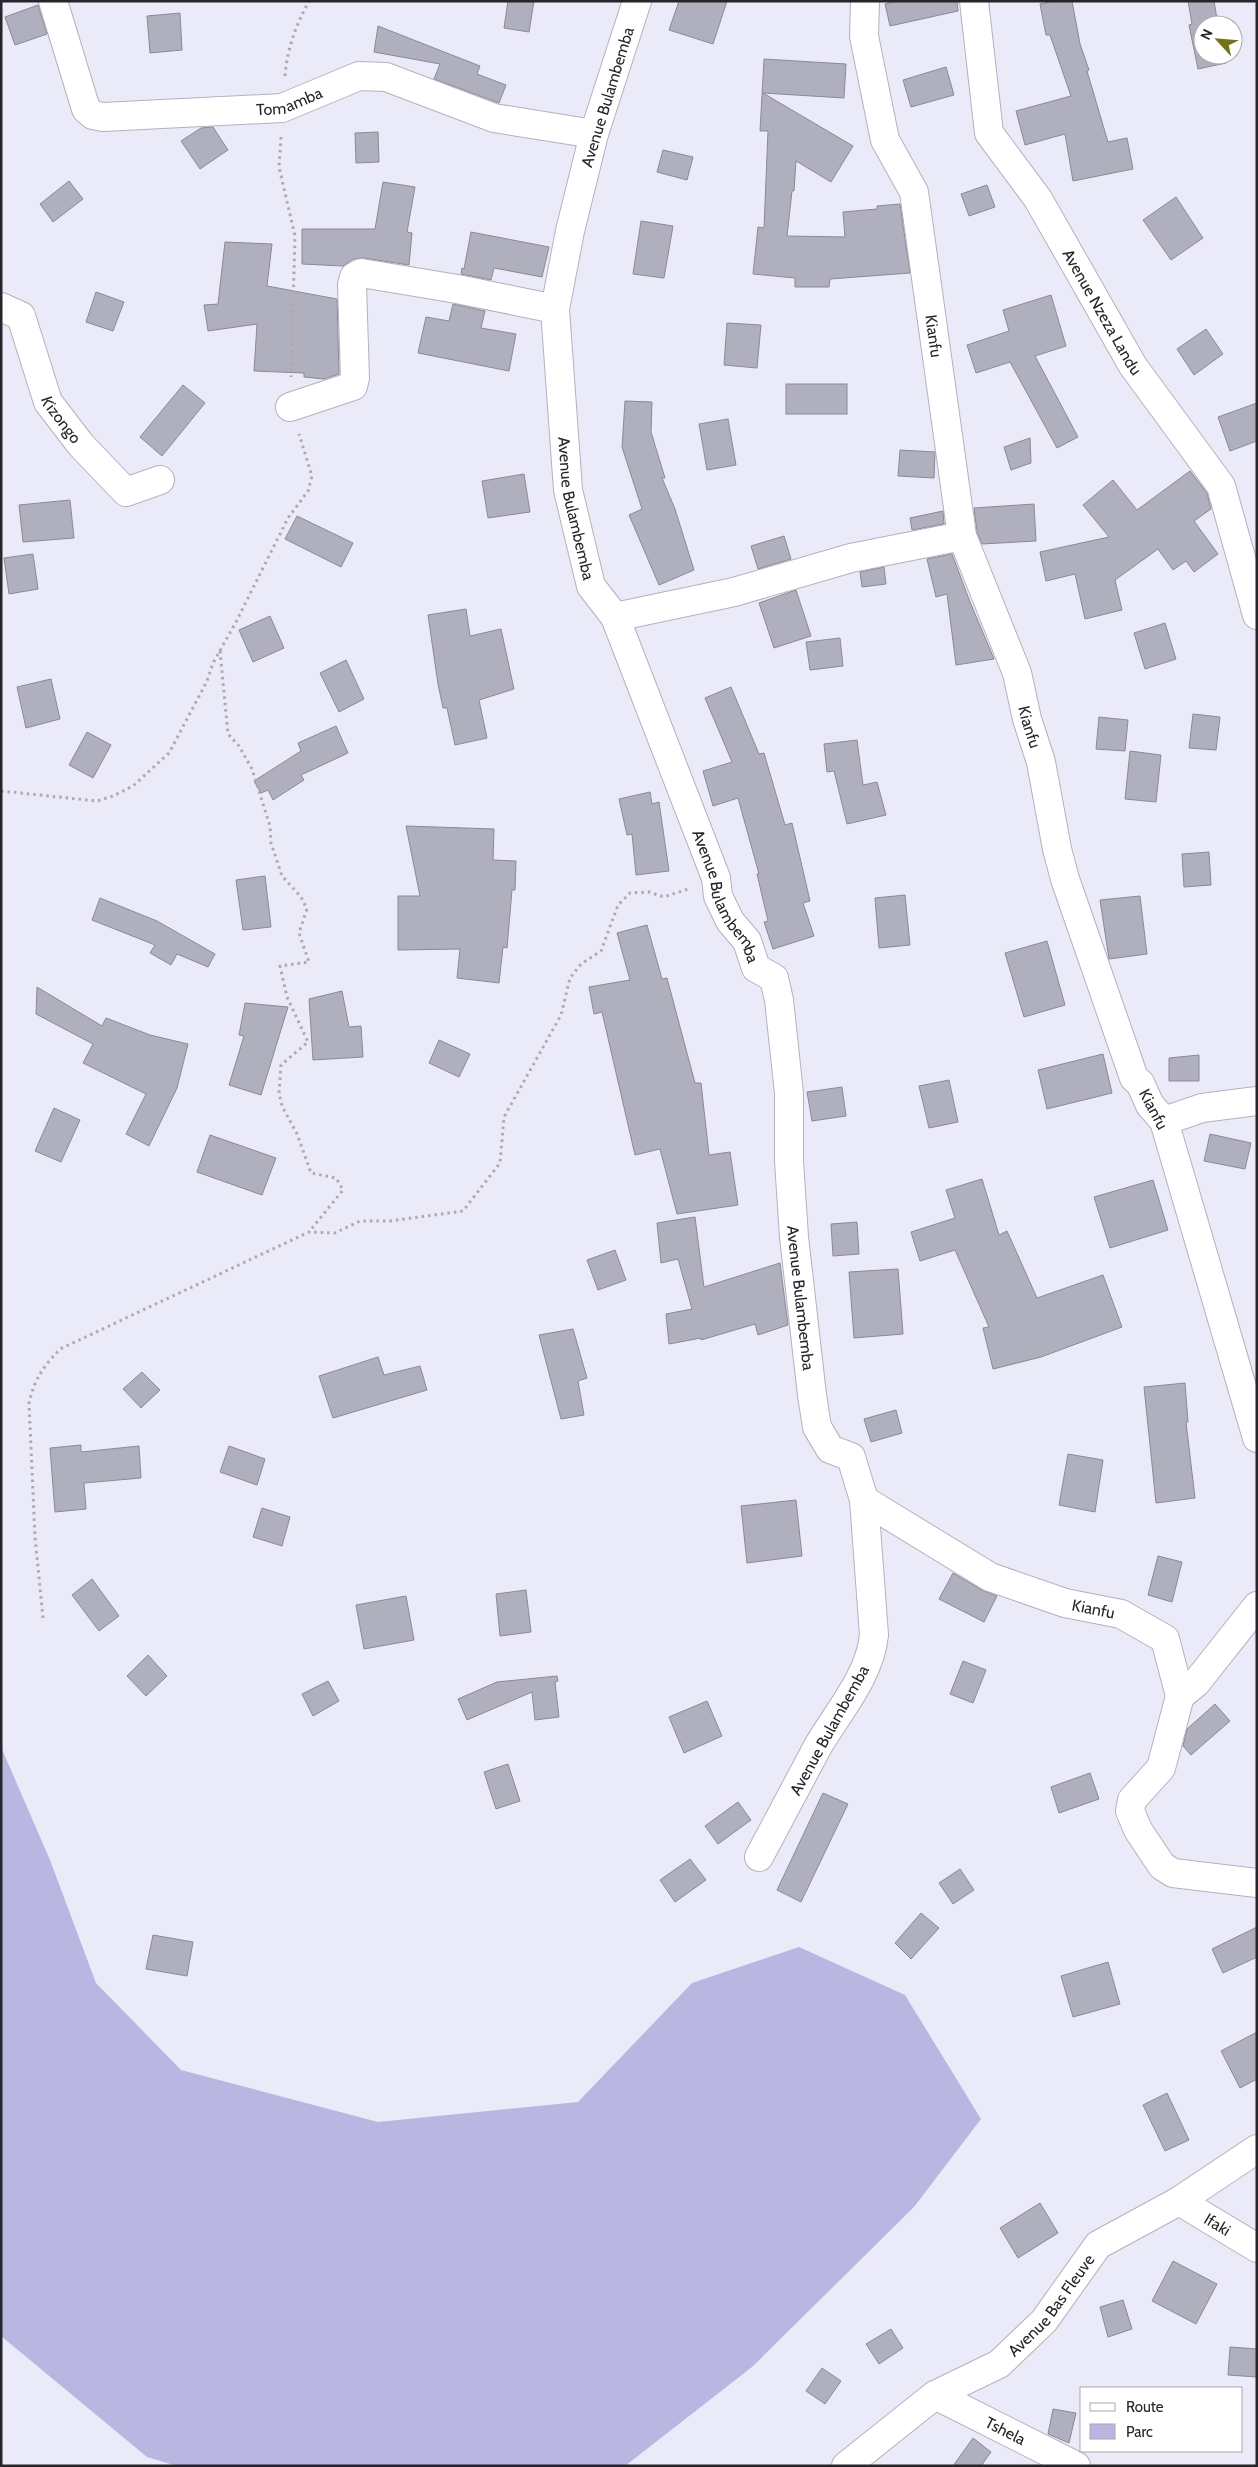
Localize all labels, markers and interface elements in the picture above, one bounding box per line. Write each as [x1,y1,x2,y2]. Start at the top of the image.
north arrow [1193,15,1243,65]
street label: Avenue Bulambemba [577,25,638,169]
text: N [1196,26,1217,43]
street label: Tomamba [256,83,326,119]
street label: Avenue Nzeza Landu [1058,246,1145,379]
street label: Kianfu [921,313,946,359]
street label: Kizongo [37,394,85,447]
street label: Avenue Bulambemba [554,436,598,582]
street label: Kianfu [1014,704,1045,750]
street label: Avenue Bulambemba [688,827,763,966]
street label: Kianfu [1135,1086,1172,1133]
street label: Avenue Bulambemba [783,1225,818,1372]
street label: Kianfu [1070,1596,1116,1623]
street label: Avenue Bulambemba [786,1662,873,1798]
street label: Ifaki [1201,2209,1234,2240]
street label: Avenue Bas Fleuve [1004,2251,1099,2360]
legend [1080,2387,1243,2452]
text: Route [1126,2398,1164,2416]
street label: Tshela [982,2413,1029,2449]
text: Parc [1126,2423,1153,2441]

